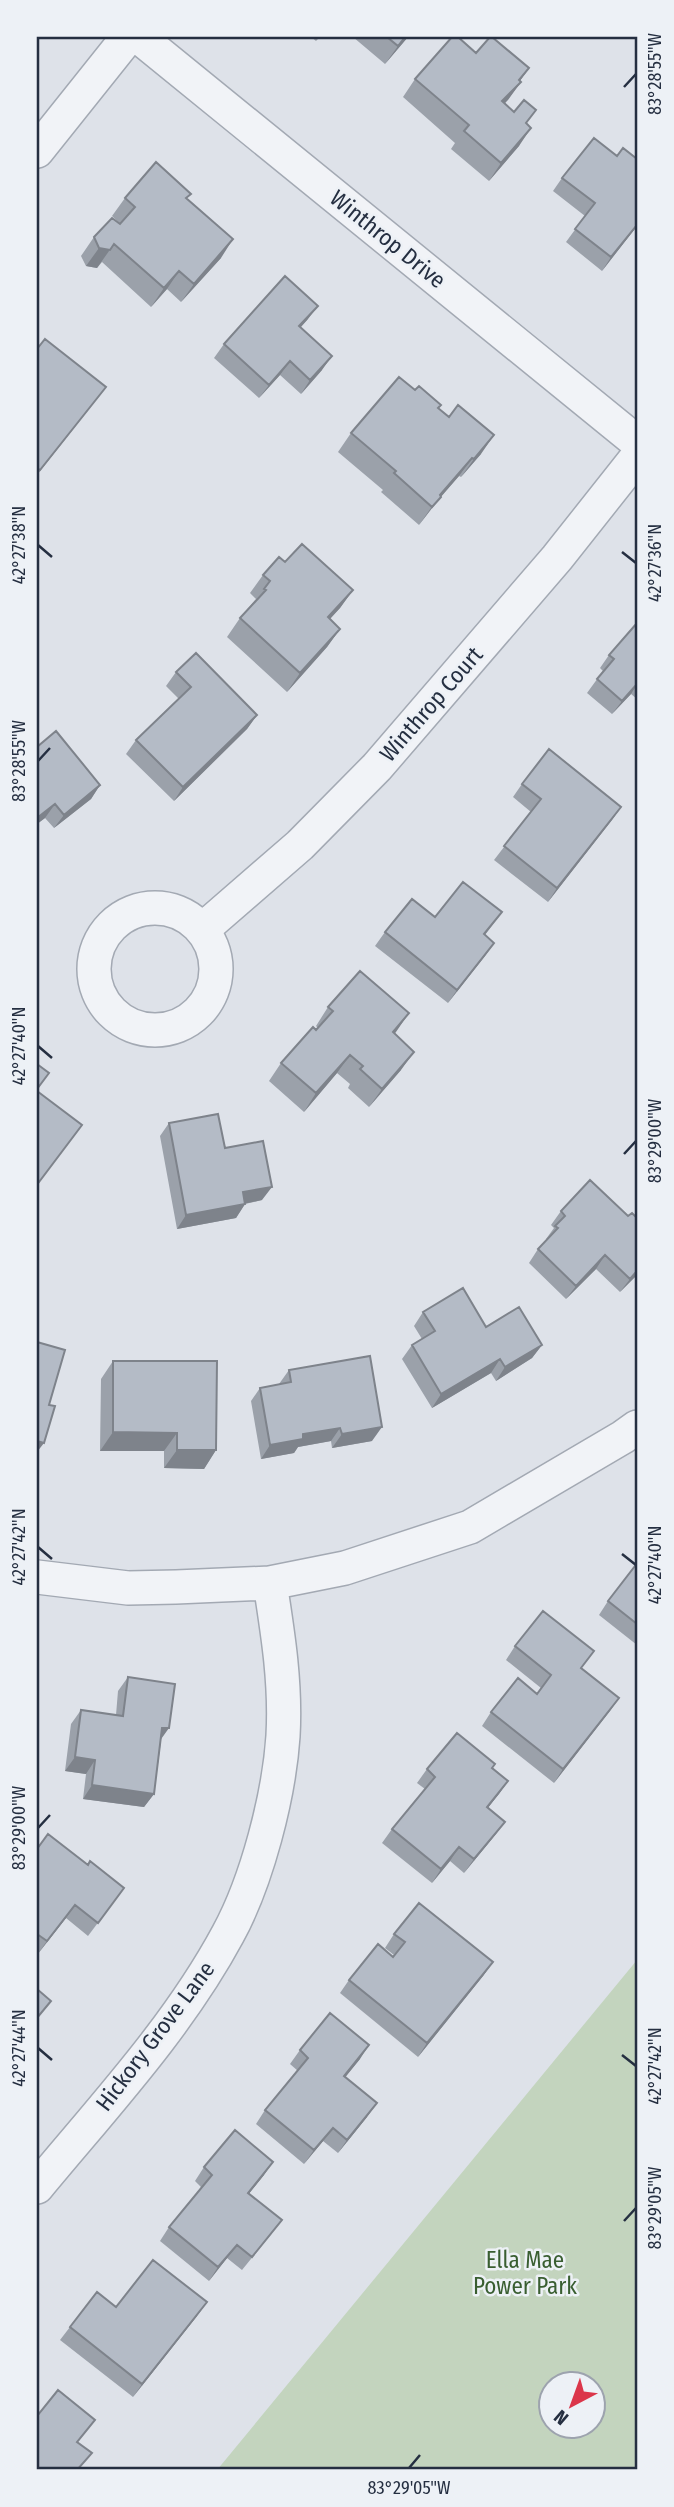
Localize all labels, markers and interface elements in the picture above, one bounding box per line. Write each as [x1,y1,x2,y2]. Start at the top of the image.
text: 83°28'55"W [644,32,666,115]
street label: Winthrop Drive [325,184,451,294]
text: 42°27'38"N [8,506,30,584]
text: 42°27'36"N [644,524,666,602]
street label: Winthrop Court [374,641,489,767]
text: 83°28'55"W [8,719,30,802]
text: 42°27'40"N [8,1007,30,1085]
text: 83°29'00"W [644,1098,666,1183]
text: 42°27'42"N [8,1508,30,1586]
text: 42°27'40"N [644,1526,666,1604]
text: 83°29'00"W [8,1785,30,1870]
street label: Hickory Grove Lane [90,1956,220,2116]
text: 42°27'44"N [8,2009,30,2087]
text: 42°27'42"N [644,2027,666,2105]
text: 83°29'05"W [644,2166,666,2249]
park label: Ella Mae Power Park [473,2246,577,2300]
north arrow [538,2370,608,2440]
text: N [549,2405,573,2430]
text: 83°29'05"W [368,2477,451,2499]

